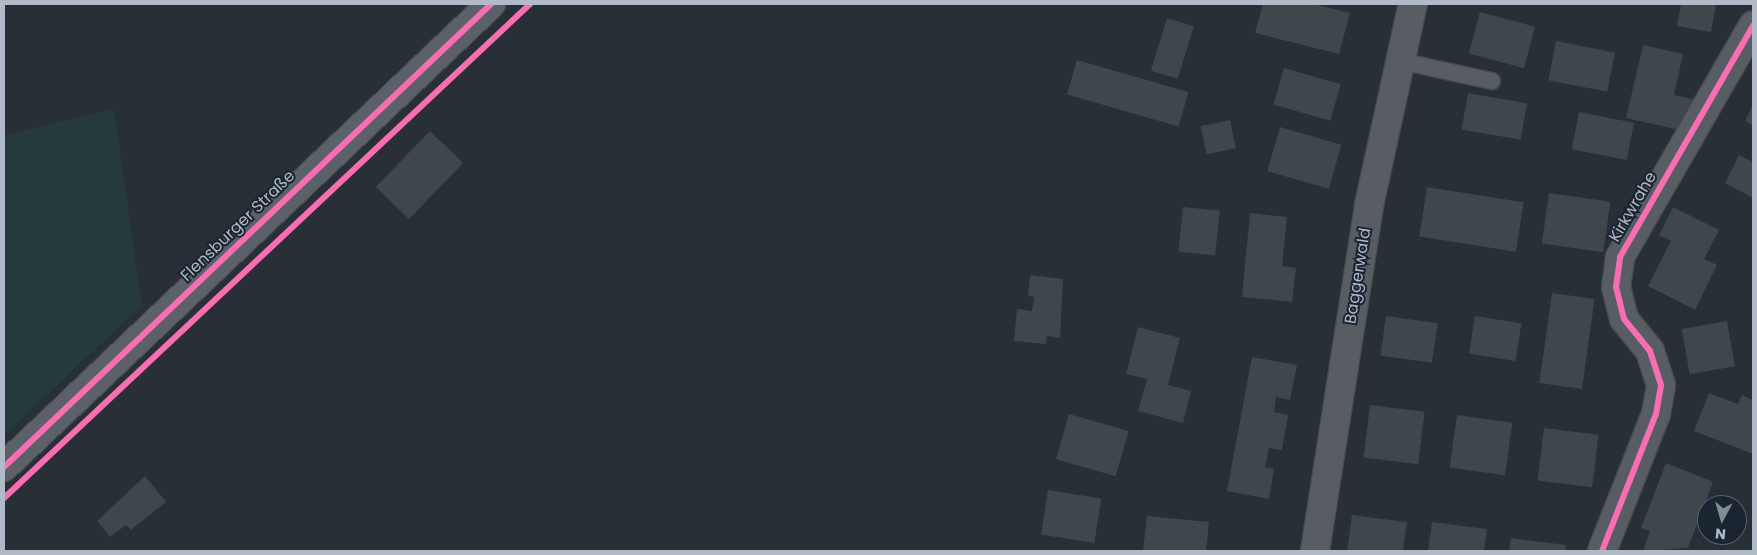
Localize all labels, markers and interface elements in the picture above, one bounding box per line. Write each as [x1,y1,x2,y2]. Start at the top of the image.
street label: Flensburger Straße [177,167,299,285]
street label: Kirkwrahe [1605,169,1661,245]
street label: Baggerwald [1341,227,1375,325]
north arrow [1697,495,1747,545]
text: N [1714,523,1727,544]

